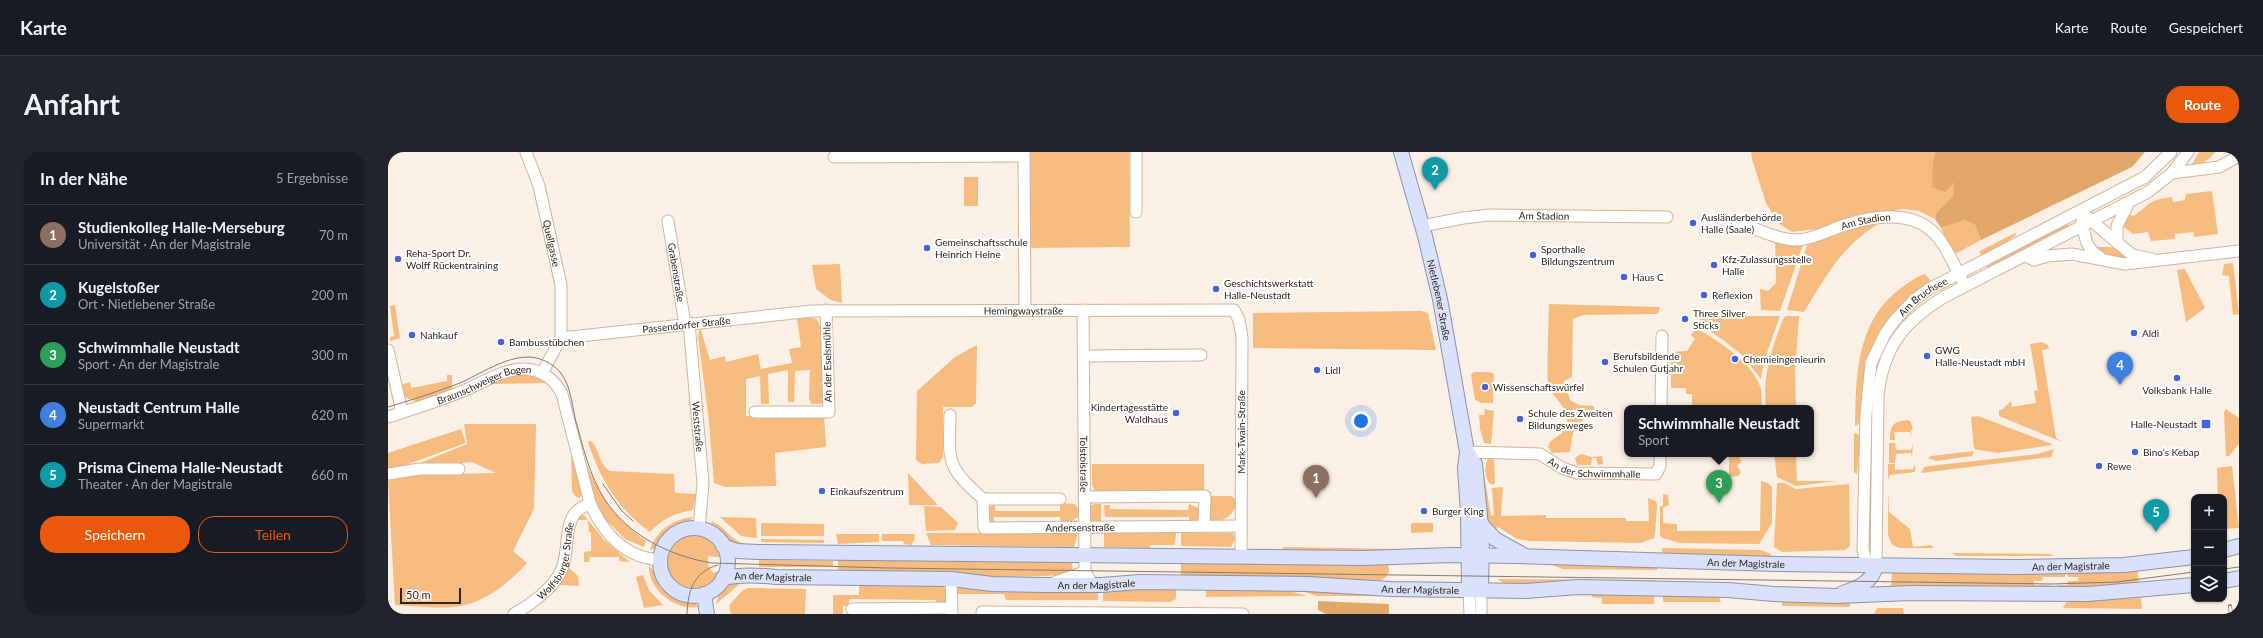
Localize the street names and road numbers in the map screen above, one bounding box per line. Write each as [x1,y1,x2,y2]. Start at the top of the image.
street label: Am Stadion [1519,209,1569,222]
street label: Am Stadion [1839,211,1891,232]
street label: Quellgasse [541,219,563,268]
street label: Grabenstraße [666,242,687,303]
street label: Nietlebener Straße [1425,258,1453,342]
street label: Am Bruchsee [1896,275,1949,319]
street label: Hemingwaystraße [984,304,1063,317]
street label: Passendorfer Straße [642,314,731,335]
street label: An der Eselsmühle [820,322,834,402]
street label: Braunschweiger Bogen [435,363,532,407]
street label: Mark-Twain-Straße [1235,390,1247,474]
street label: Weststraße [690,401,706,452]
street label: Tolstoistraße [1078,436,1090,492]
street label: An der Schwimmhalle [1546,455,1641,480]
street label: Wolfsburger Straße [534,520,576,602]
street label: Andersenstraße [1045,521,1115,534]
street label: An der Magistrale [1707,556,1785,570]
street label: An der Magistrale [2032,559,2110,573]
street label: An der Magistrale [733,569,812,583]
street label: An der Magistrale [1058,576,1136,591]
street label: An der Magistrale [1381,582,1459,596]

